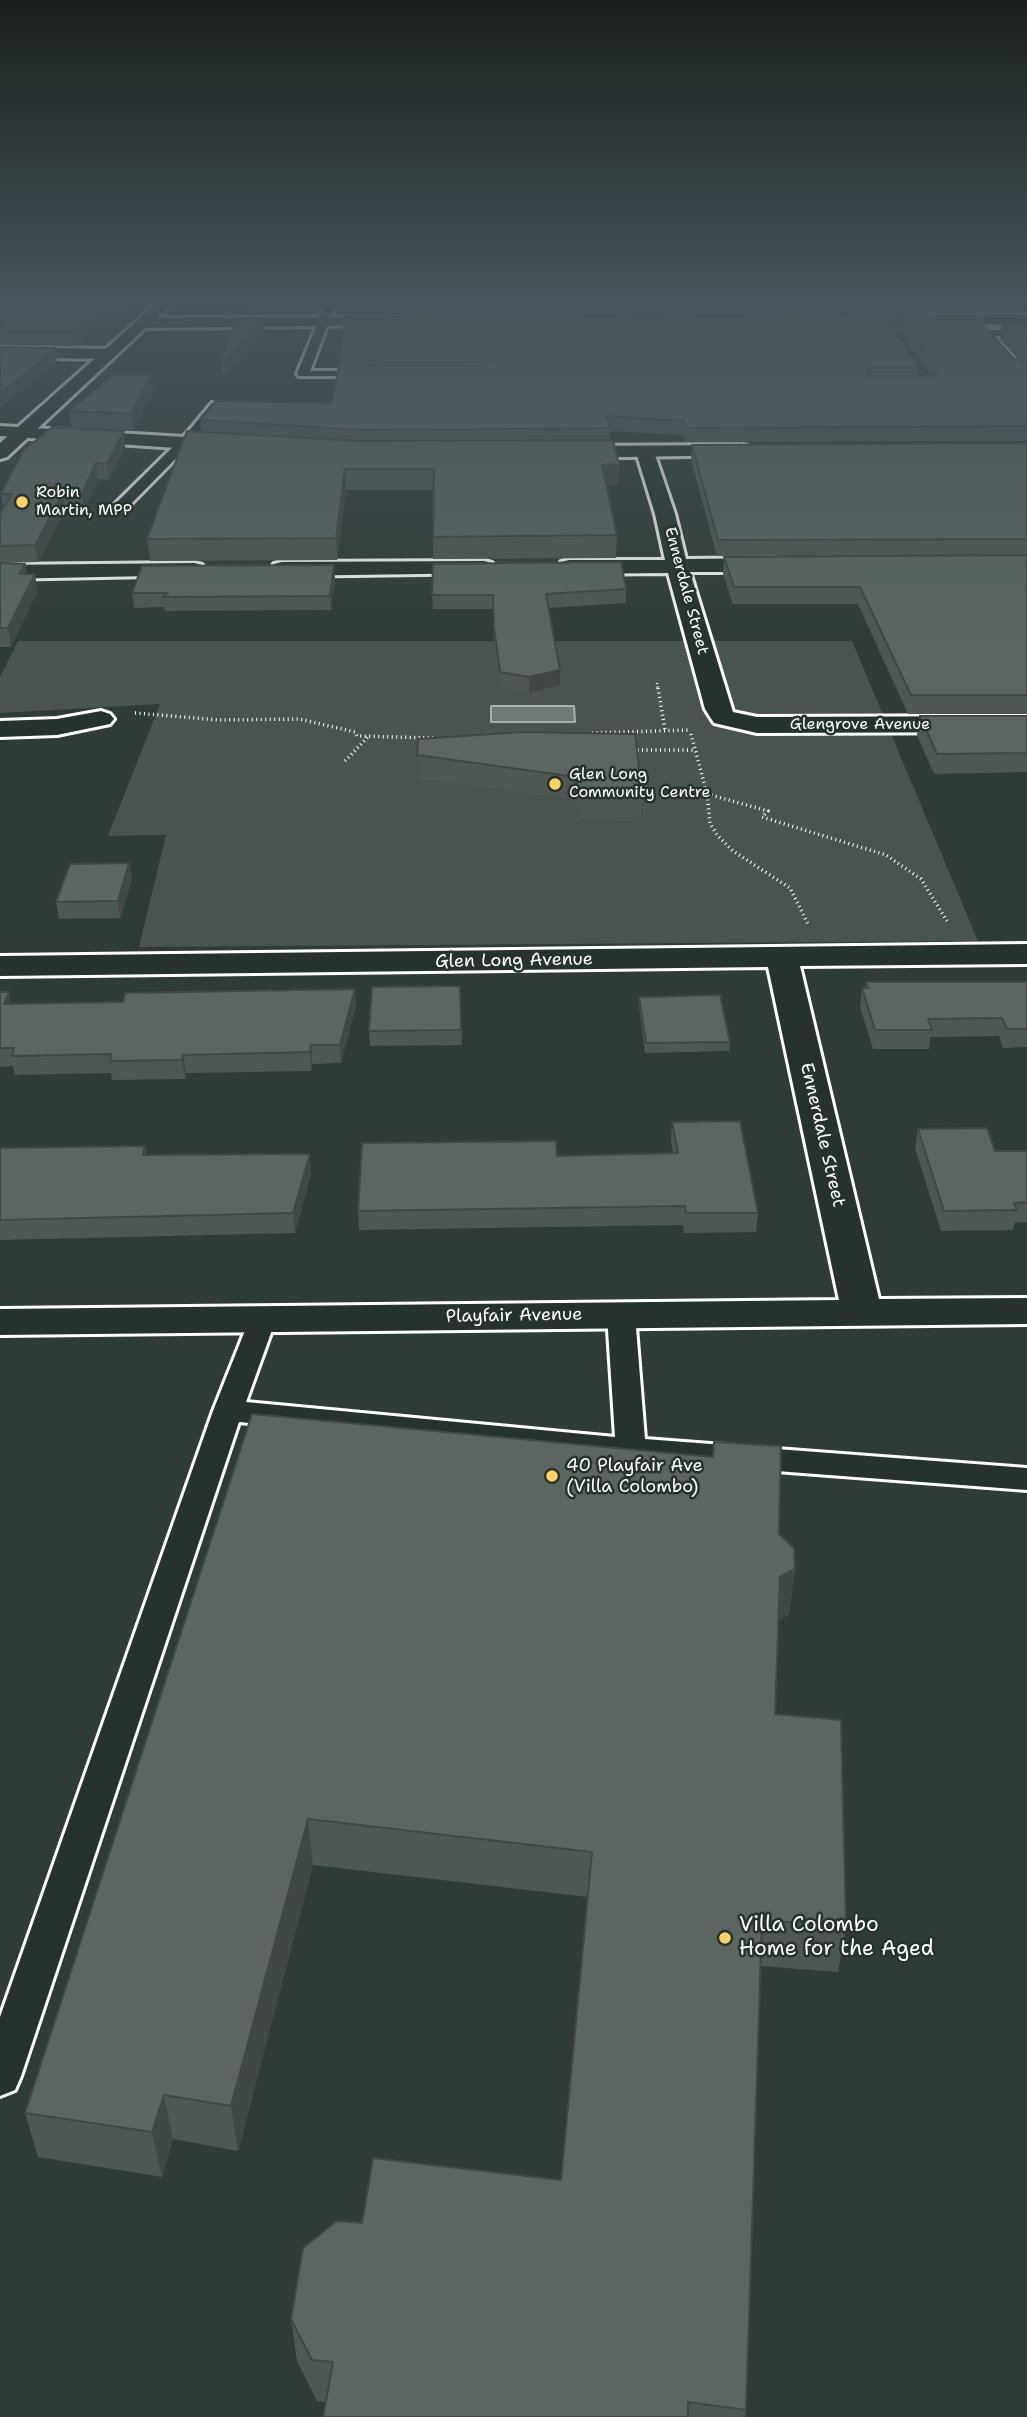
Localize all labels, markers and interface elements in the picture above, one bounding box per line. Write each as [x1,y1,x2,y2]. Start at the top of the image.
place label: Robin Martin, MPP [36,483,132,521]
marker: Robin Martin, MPP [14,494,30,510]
street label: Ennerdale Street [660,525,712,657]
street label: Glengrove Avenue [790,715,930,735]
place label: Glen Long Community Centre [569,765,711,803]
marker: Glen Long Community Centre [547,776,563,792]
street label: Glen Long Avenue [435,949,593,973]
street label: Ennerdale Street [795,1061,849,1209]
street label: Playfair Avenue [446,1304,582,1328]
place label: 40 Playfair Ave (Villa Colombo) [566,1455,703,1498]
marker: 40 Playfair Ave (Villa Colombo) [544,1468,560,1484]
place label: Villa Colombo Home for the Aged [739,1913,934,1963]
marker: Villa Colombo Home for the Aged [717,1930,733,1946]

